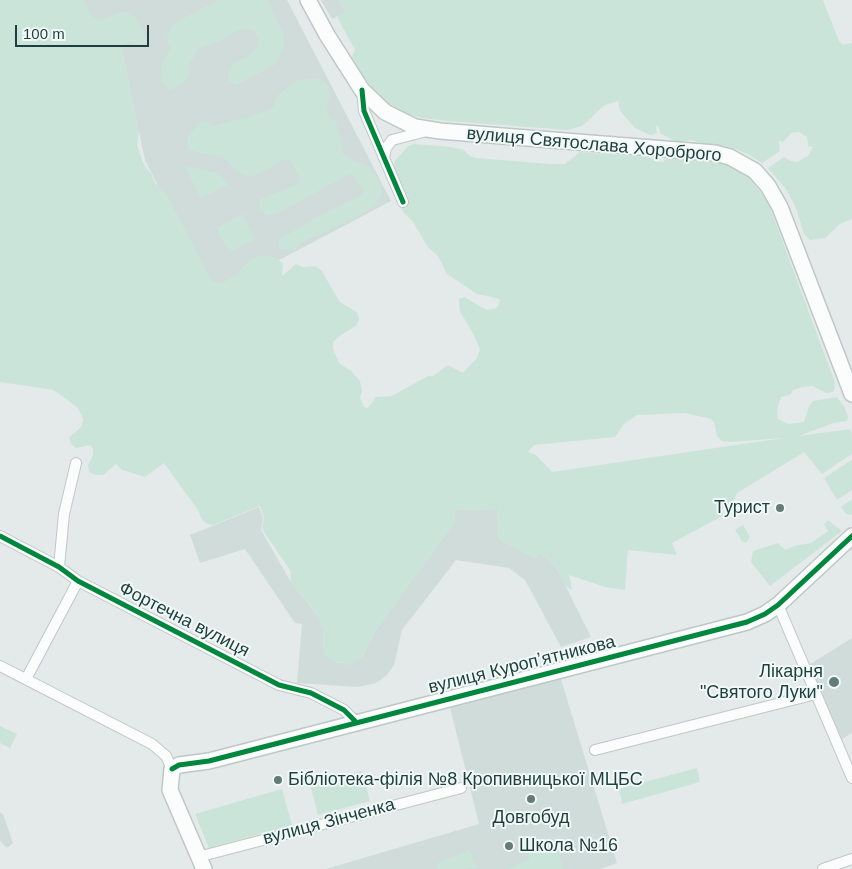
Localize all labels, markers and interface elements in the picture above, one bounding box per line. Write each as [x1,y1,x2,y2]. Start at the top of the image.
scale bar [18,15,151,47]
text: 100 m [23,25,65,42]
street label: вулиця Святослава Хороброго [466,123,722,167]
place label: Турист [714,497,770,519]
marker: Турист [774,502,786,514]
street label: Фортечна вулиця [115,578,253,662]
street label: вулиця Куропʼятникова [426,631,618,699]
place label: Лікарня "Святого Луки" [700,661,823,704]
marker: Лікарня "Святого Луки" [827,675,841,689]
place label: Бібліотека-філія №8 Кропивницької МЦБС [288,769,643,791]
marker: Бібліотека-філія №8 Кропивницької МЦБС [272,774,284,786]
marker: Довгобуд [525,793,537,805]
street label: вулиця Зінченка [261,794,397,850]
place label: Довгобуд [493,807,569,829]
place label: Школа №16 [519,835,618,857]
marker: Школа №16 [503,840,515,852]

